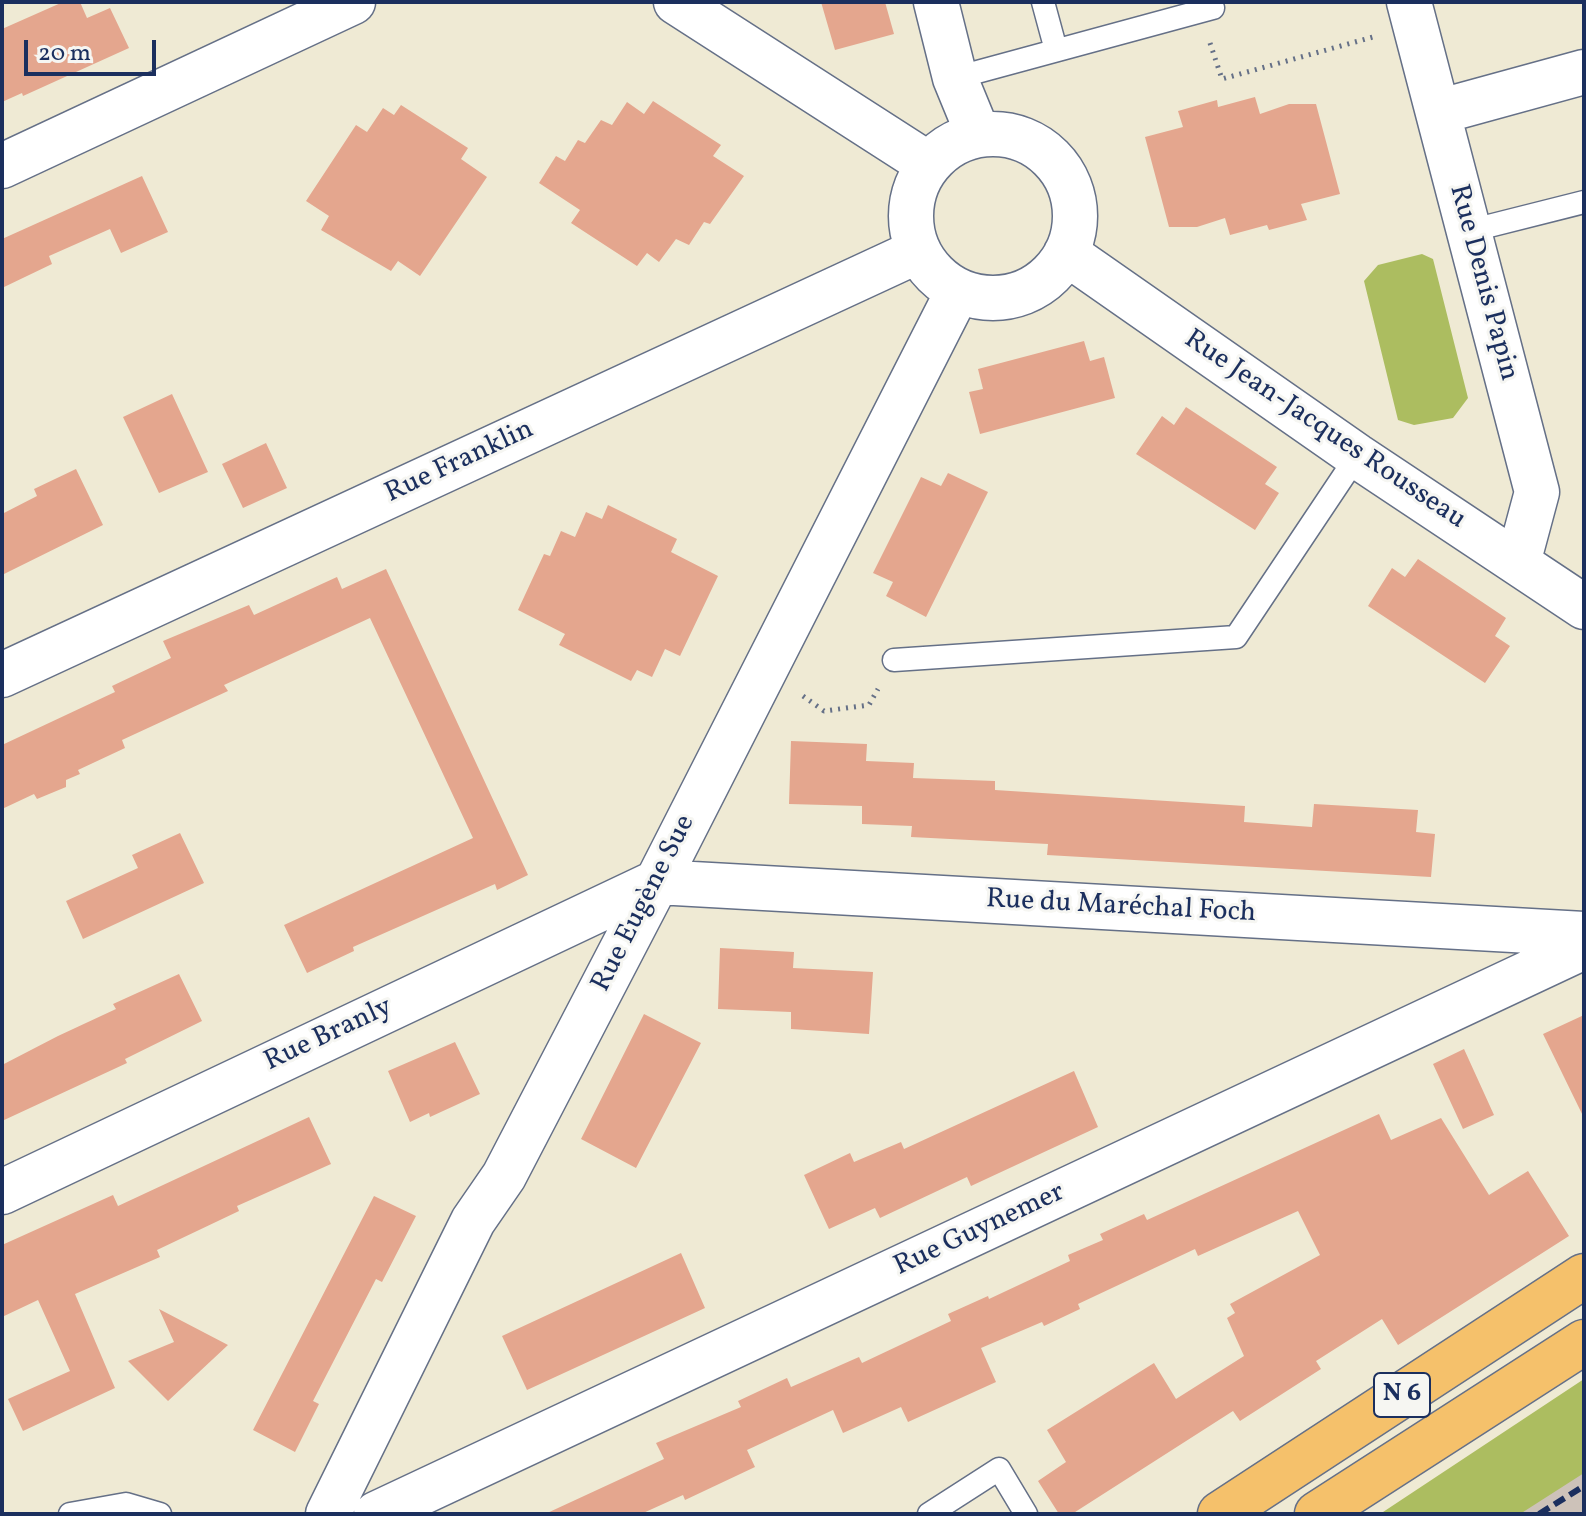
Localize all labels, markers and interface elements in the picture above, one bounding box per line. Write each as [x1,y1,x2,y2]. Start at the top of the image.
scale bar [28,24,160,74]
text: 20 m [38,37,91,71]
street label: Rue Denis Papin [1440,181,1524,385]
street label: Rue Jean-Jacques Rousseau [1177,324,1471,538]
street label: Rue Franklin [380,414,540,512]
street label: Rue Eugène Sue [586,810,704,998]
street label: Rue du Maréchal Foch [985,884,1257,932]
street label: Rue Branly [260,992,398,1080]
street label: Rue Guynemer [889,1177,1071,1285]
road number: N 6 [1374,1373,1430,1417]

